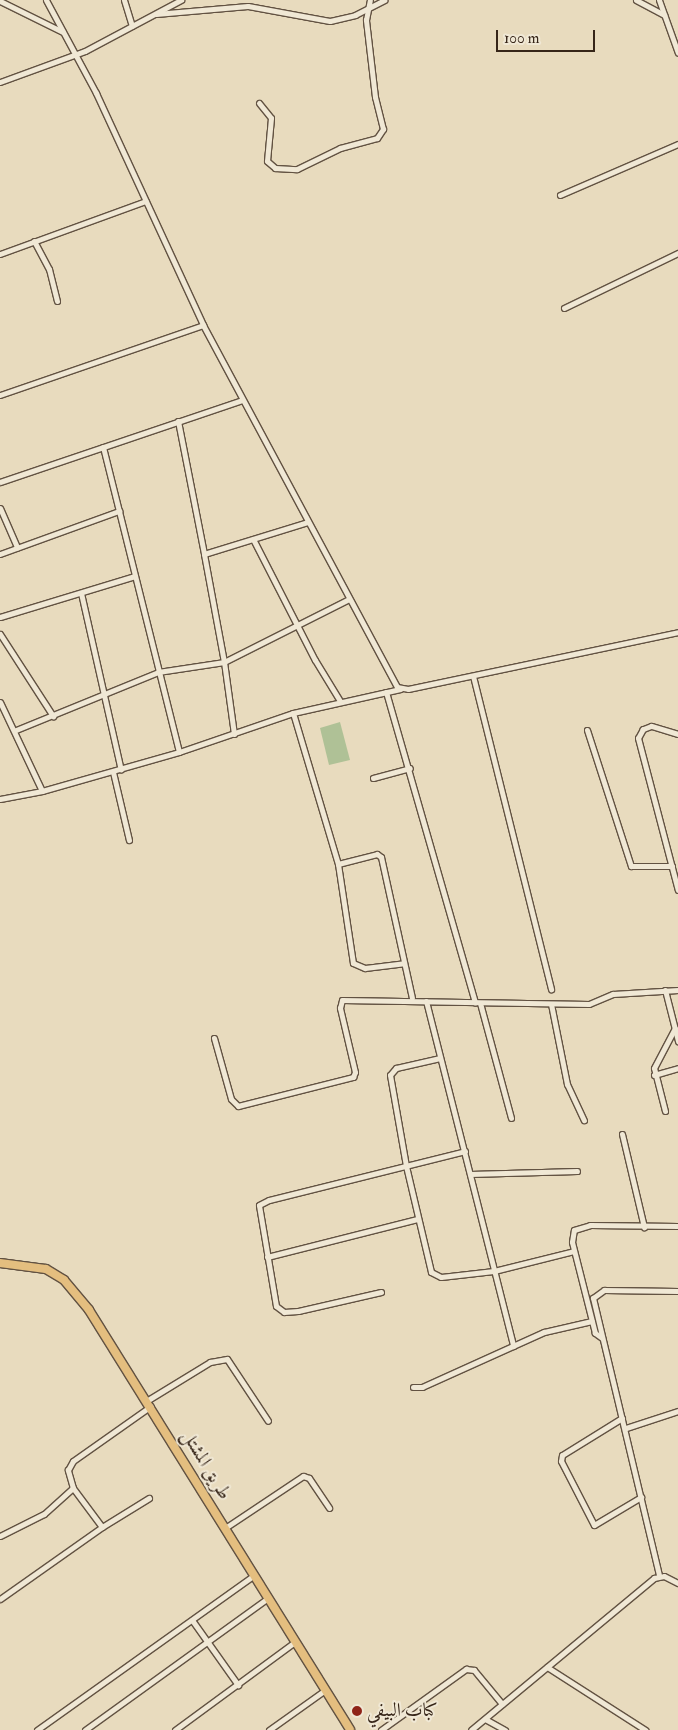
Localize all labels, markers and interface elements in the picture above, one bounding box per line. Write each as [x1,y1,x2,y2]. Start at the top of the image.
scale bar [498,20,597,52]
text: 100 m [504,29,539,48]
street label: طريق المشتل [176,1426,236,1504]
place label: كباب البيفي [367,1700,438,1722]
marker: كباب البيفي [351,1705,363,1717]

